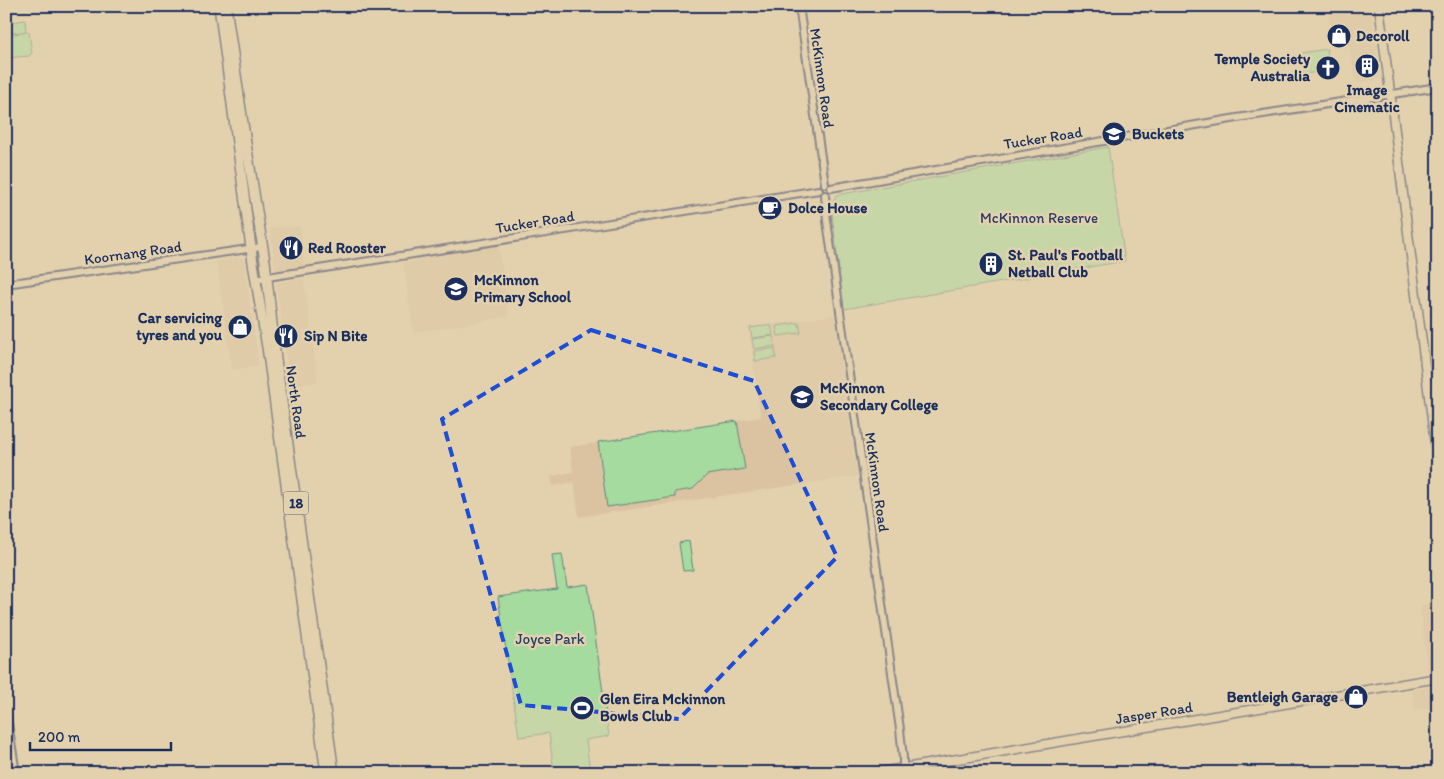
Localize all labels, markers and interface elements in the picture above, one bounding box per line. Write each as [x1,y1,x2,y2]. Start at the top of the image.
shop icon: Decoroll [1326,23,1352,49]
street label: McKinnon Road [806,27,838,129]
place label: Decoroll [1356,27,1410,45]
place label: Temple Society Australia [1213,50,1311,85]
building icon: Image Cinematic [1354,53,1380,79]
church icon: Temple Society Australia [1315,55,1341,81]
place label: Image Cinematic [1334,81,1400,116]
school or university icon: Buckets [1101,121,1127,147]
street label: Tucker Road [1002,123,1084,153]
place label: Buckets [1132,125,1184,143]
cafe icon: Dolce House [757,195,783,221]
place label: Dolce House [788,199,867,217]
street label: Tucker Road [494,207,576,237]
park label: McKinnon Reserve [980,209,1098,227]
restaurant icon: Red Rooster [278,235,304,261]
street label: Koornang Road [83,237,183,269]
place label: Red Rooster [308,239,387,257]
place label: St. Paul's Football Netball Club [1008,246,1124,281]
building icon: St. Paul's Football Netball Club [978,251,1004,277]
place label: McKinnon Primary School [474,271,572,307]
school or university icon: McKinnon Primary School [443,276,469,302]
place label: Car servicing tyres and you [136,309,223,345]
shop icon: Car servicing tyres and you [227,314,253,340]
restaurant icon: Sip N Bite [273,323,299,349]
place label: Sip N Bite [304,327,368,346]
street label: North Road [282,364,310,440]
place label: McKinnon Secondary College [820,379,938,415]
school or university icon: McKinnon Secondary College [789,384,815,410]
street label: McKinnon Road [861,431,893,533]
road number: 18 [284,492,308,514]
park label: Joyce Park [515,630,585,648]
shop icon: Bentleigh Garage [1343,684,1369,710]
place label: Bentleigh Garage [1227,688,1338,707]
place label: Glen Eira Mckinnon Bowls Club [600,690,726,725]
sports icon: Glen Eira Mckinnon Bowls Club [569,695,595,721]
street label: Jasper Road [1114,698,1195,728]
scale bar [30,719,171,751]
text: 200 m [38,728,81,746]

